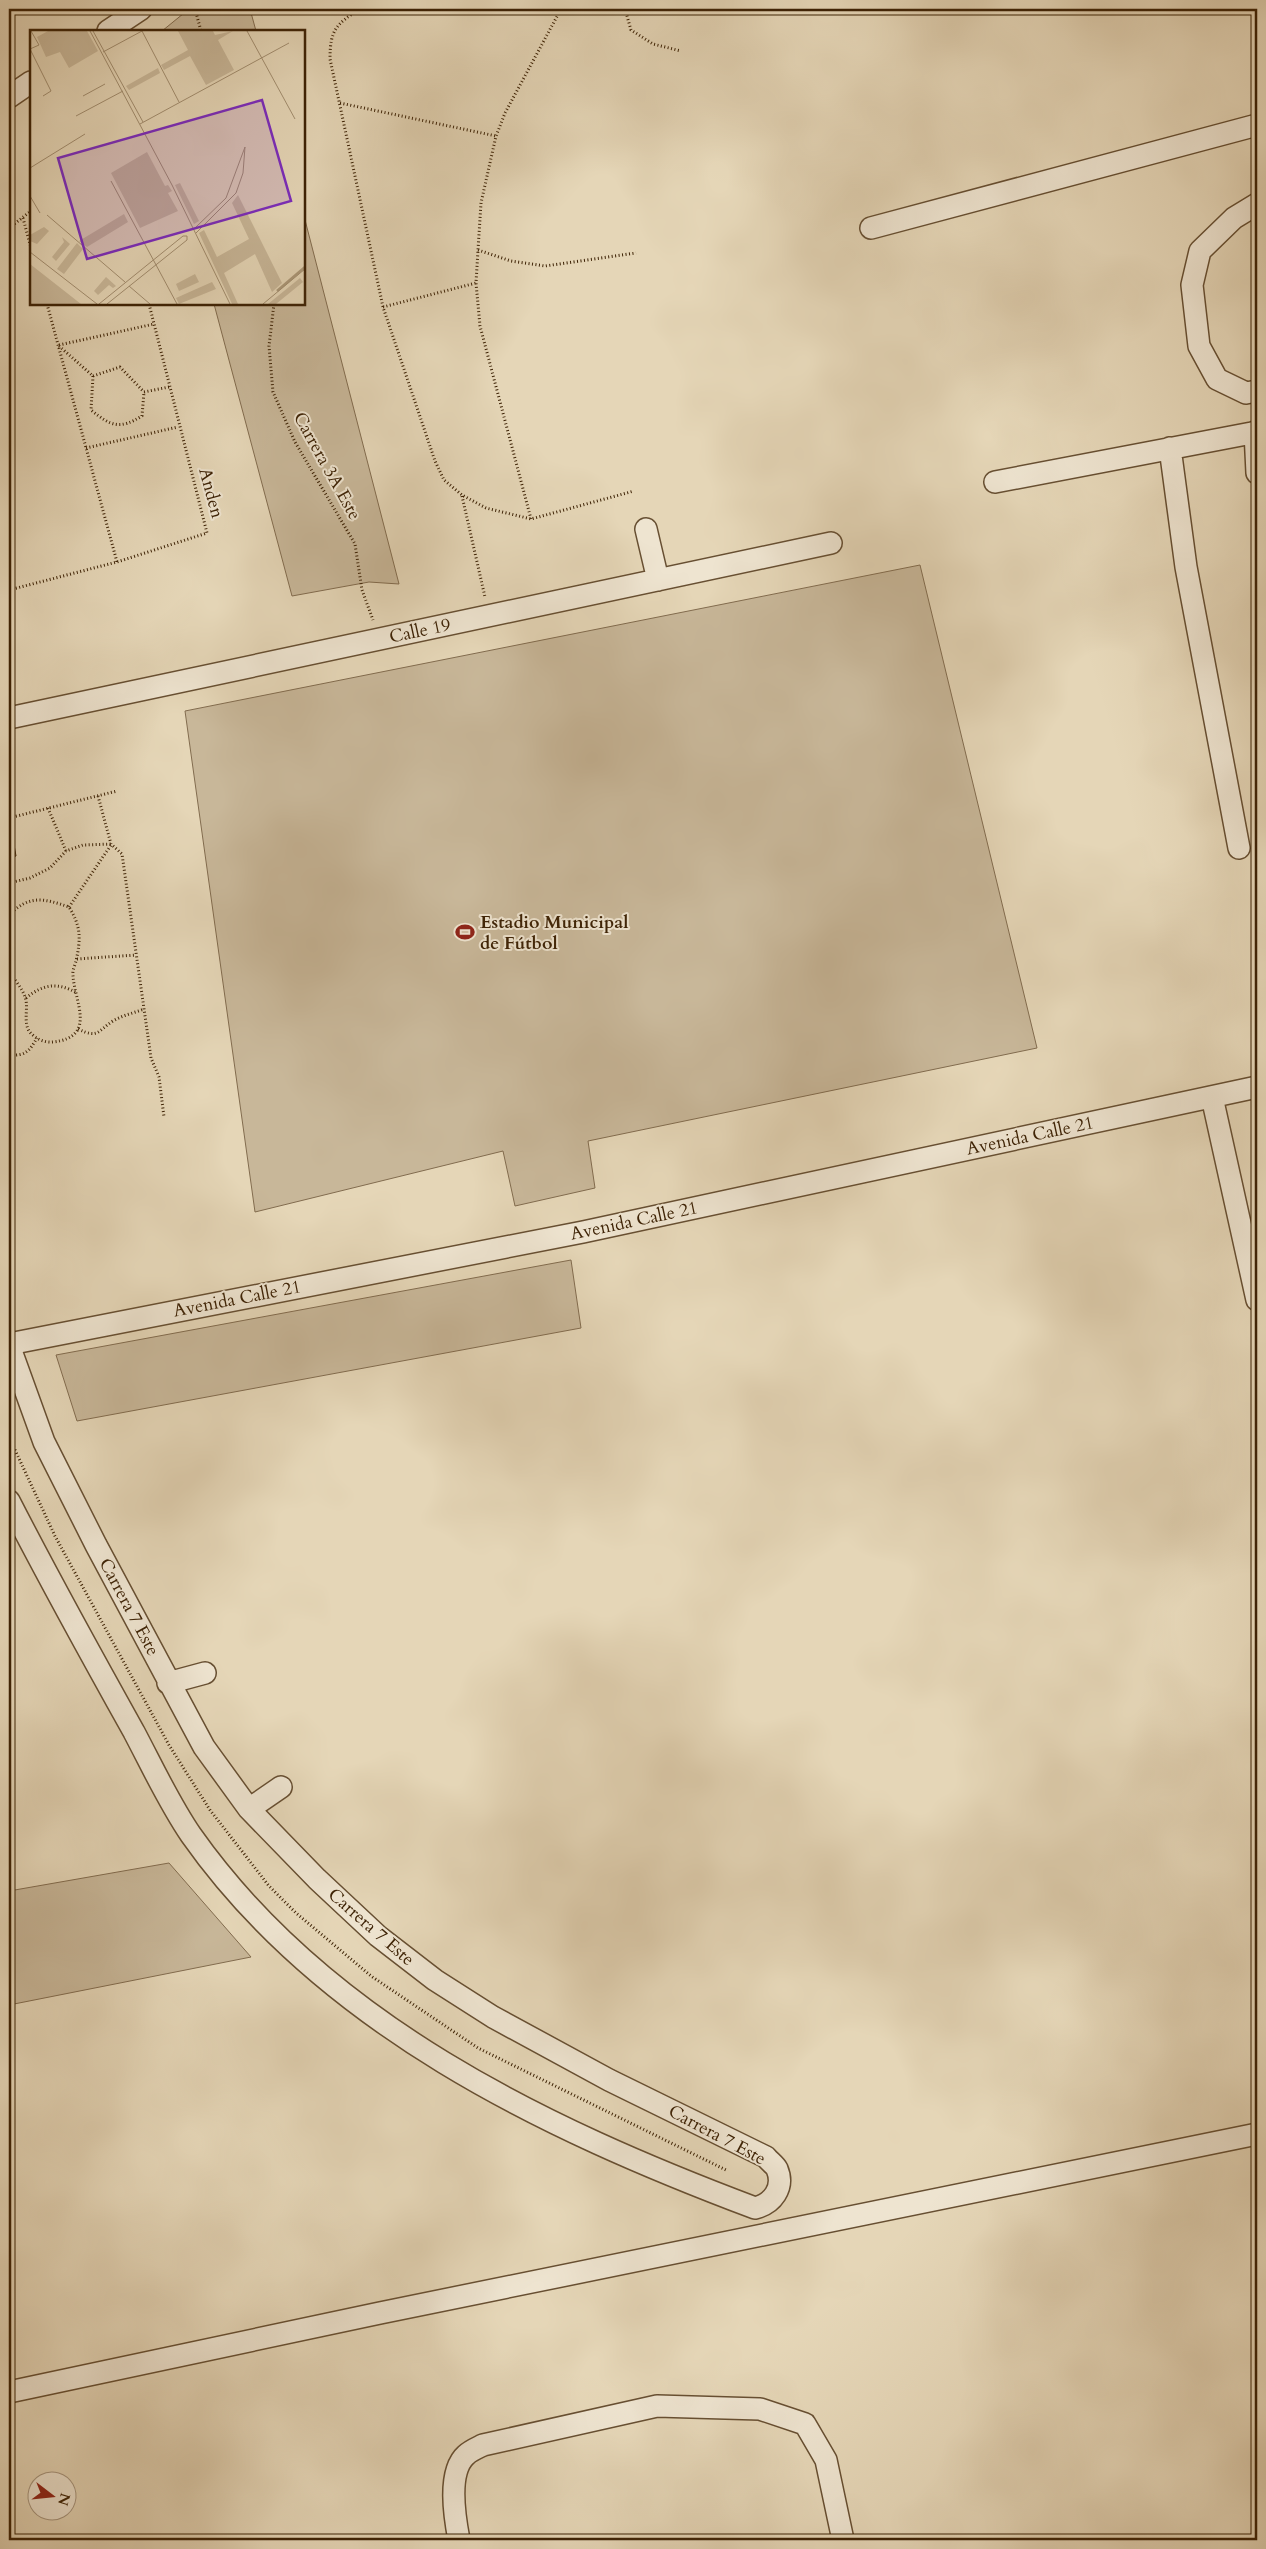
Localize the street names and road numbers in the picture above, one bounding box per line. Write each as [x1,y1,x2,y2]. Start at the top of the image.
street label: Carrera 3A Este [287,408,367,524]
street label: Anden [192,465,230,522]
street label: Calle 19 [387,612,453,650]
street label: Avenida Calle 21 [964,1110,1096,1162]
street label: Avenida Calle 21 [568,1195,700,1247]
street label: Avenida Calle 21 [171,1274,303,1324]
street label: Carrera 7 Este [93,1554,165,1660]
street label: Carrera 7 Este [322,1882,420,1972]
street label: Carrera 7 Este [664,2099,770,2171]

